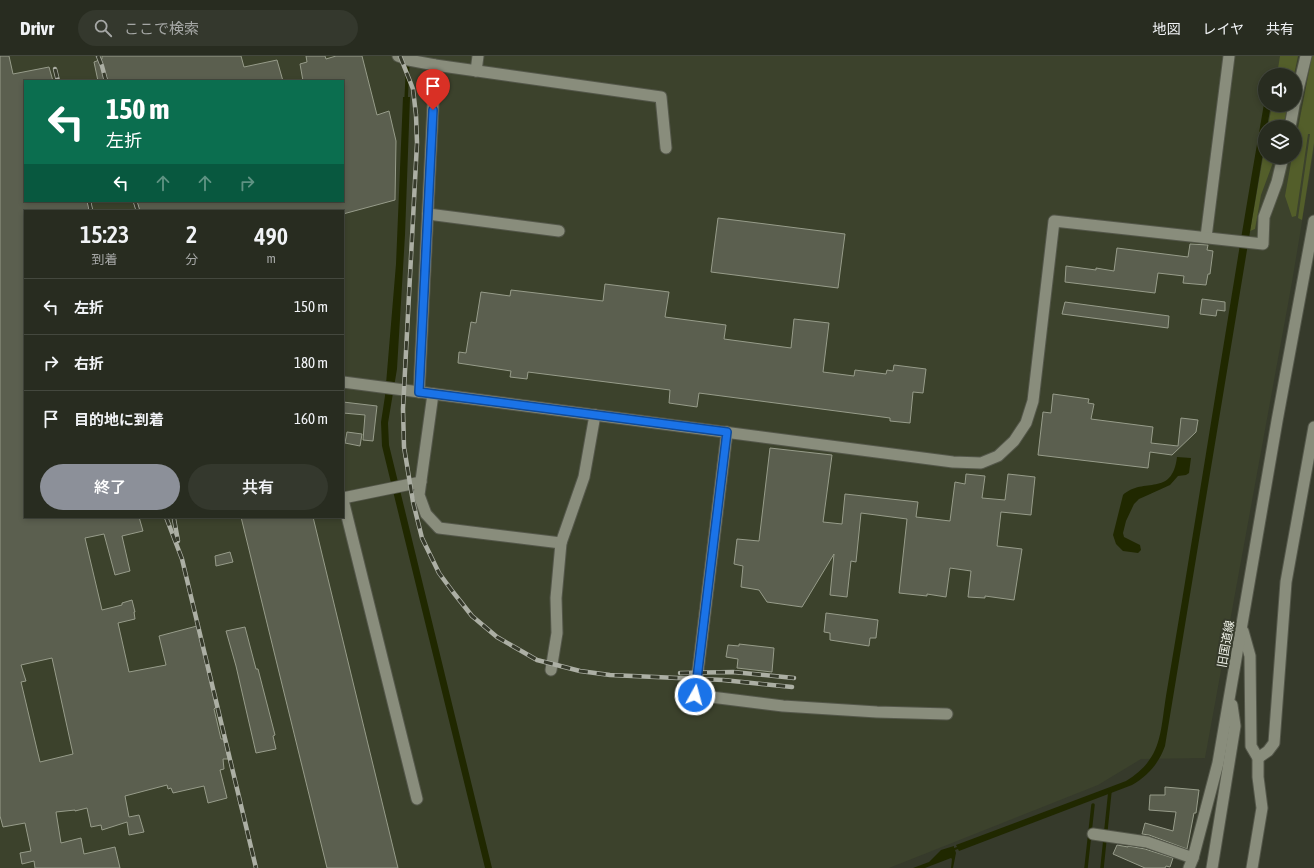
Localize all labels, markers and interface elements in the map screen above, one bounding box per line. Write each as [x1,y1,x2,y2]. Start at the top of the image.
search box [78,10,358,46]
text: Drivr [20,17,54,39]
icon: search [92,17,114,39]
text: ここで検索 [124,20,199,37]
text: 地図 [1152,21,1180,37]
text: レイヤ [1202,21,1244,37]
text: 共有 [1266,21,1294,37]
map controls [1258,68,1302,164]
button: sound [1258,68,1302,112]
pin [416,69,450,110]
icon: arrive [422,75,444,97]
text: 150 m [106,93,169,125]
icon: left [40,96,92,148]
button: layers [1258,120,1302,164]
text: 左折 [106,130,142,151]
icon: left [110,172,132,194]
icon: ahead [152,172,174,194]
icon: ahead [194,172,216,194]
icon: right [236,172,258,194]
text: 15:23 [80,221,129,248]
text: 2 [186,221,197,248]
text: 490 [254,223,288,250]
text: m [266,251,276,266]
text: 到着 [92,252,118,267]
text: 分 [185,252,198,267]
icon: left [40,296,62,318]
text: 150 m [294,298,328,315]
text: 左折 [74,299,104,316]
icon: right [40,352,62,374]
text: 180 m [294,354,328,371]
text: 右折 [74,355,104,372]
icon: arrive [40,408,62,430]
text: 160 m [294,410,328,427]
text: 目的地に到着 [74,411,164,428]
button: 終了 [40,464,180,510]
button: 共有 [188,464,328,510]
street label: 旧国道線 [1215,619,1237,669]
position arrow [674,674,716,716]

